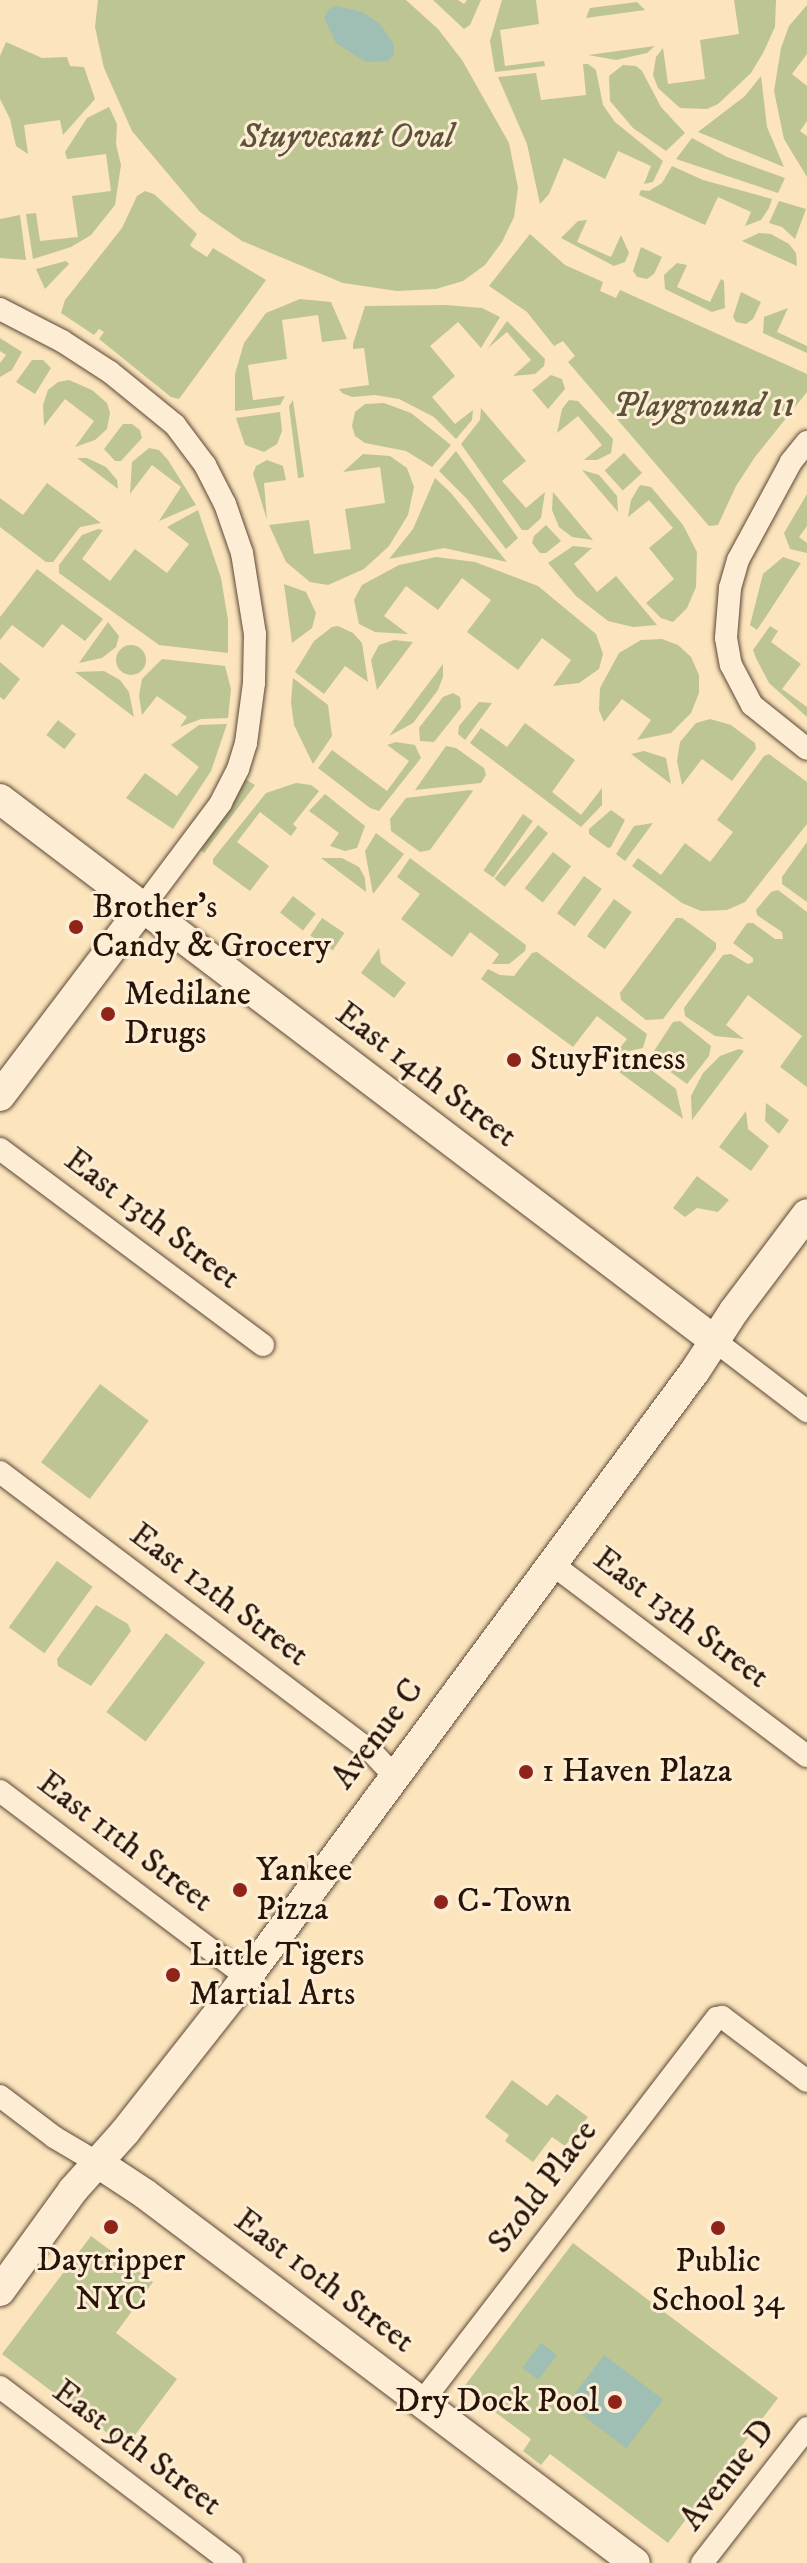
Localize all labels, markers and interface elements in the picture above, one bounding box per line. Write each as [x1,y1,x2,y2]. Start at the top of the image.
park label: Stuyvesant Oval [240,118,454,158]
park label: Playground 11 [613,387,795,427]
place label: Brother's Candy & Grocery [92,887,331,966]
marker: Brother's Candy & Grocery [67,918,85,936]
place label: Medilane Drugs [124,974,251,1054]
street label: East 14th Street [327,994,525,1156]
marker: Medilane Drugs [99,1005,117,1023]
place label: StuyFitness [530,1040,686,1080]
marker: StuyFitness [505,1051,523,1069]
street label: East 13th Street [56,1140,248,1298]
street label: East 12th Street [121,1514,317,1676]
street label: East 13th Street [585,1539,777,1697]
street label: Avenue C [323,1671,433,1797]
place label: 1 Haven Plaza [542,1752,732,1792]
street label: East 11th Street [29,1763,221,1921]
marker: 1 Haven Plaza [517,1763,535,1781]
place label: Yankee Pizza [256,1850,352,1930]
marker: Yankee Pizza [231,1881,249,1899]
place label: C-Town [457,1882,572,1922]
marker: C-Town [432,1893,450,1911]
place label: Little Tigers Martial Arts [189,1935,364,2014]
marker: Little Tigers Martial Arts [164,1966,182,1984]
street label: Szold Place [480,2112,606,2262]
street label: East 10th Street [226,2200,422,2362]
marker: Daytripper NYC [102,2218,120,2236]
marker: Public School 34 [709,2219,727,2237]
place label: Daytripper NYC [37,2240,185,2320]
place label: Public School 34 [652,2241,784,2320]
street label: East 9th Street [44,2371,230,2525]
place label: Dry Dock Pool [395,2382,599,2422]
marker: Dry Dock Pool [606,2393,624,2411]
street label: Avenue D [672,2411,784,2539]

